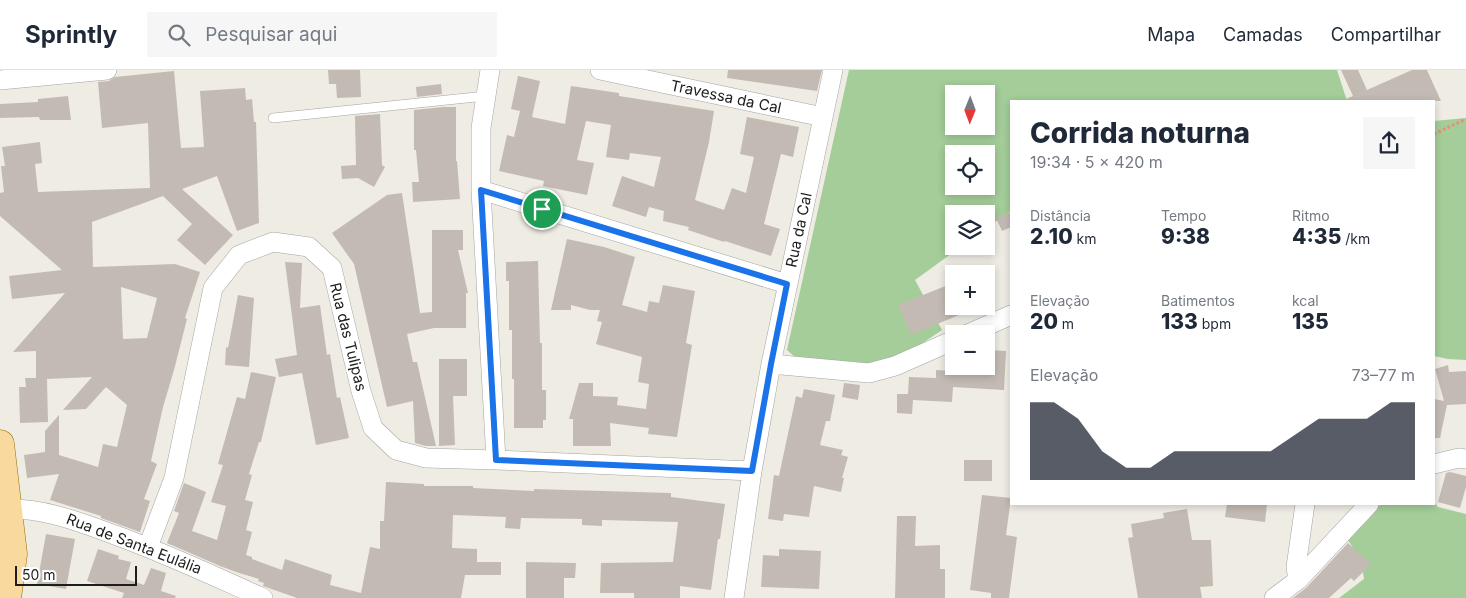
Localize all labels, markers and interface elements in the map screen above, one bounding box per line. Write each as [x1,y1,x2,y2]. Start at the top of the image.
search box [147,12,497,57]
text: Sprintly [25,20,117,49]
icon: search [165,21,193,49]
text: Pesquisar aqui [205,23,337,46]
text: Mapa [1147,24,1195,45]
text: Camadas [1223,24,1303,45]
text: Compartilhar [1331,24,1441,45]
street label: Travessa da Cal [669,75,783,118]
north arrow [945,85,995,135]
map controls [945,85,995,375]
text: Corrida noturna [1030,116,1250,150]
button: share [1363,117,1415,169]
button: locate [945,145,995,195]
text: 19:34 · 5 × 420 m [1030,152,1163,172]
pin [521,188,563,230]
street label: Rua da Cal [781,191,816,269]
icon: arrive [528,195,556,223]
button: layers [945,205,995,255]
text: Distância [1030,207,1091,224]
text: Tempo [1161,207,1206,224]
text: Ritmo [1292,207,1330,224]
text: 2.10 [1030,224,1073,249]
text: 9:38 [1161,224,1210,249]
text: 4:35 [1292,224,1341,249]
text: km [1073,230,1097,247]
text: /km [1341,230,1370,247]
button: + [945,265,995,315]
street label: Rua das Tulipas [326,281,371,393]
text: Elevação [1030,292,1090,309]
text: Batimentos [1161,292,1235,309]
text: kcal [1292,292,1319,309]
text: 20 [1030,309,1058,334]
text: 133 [1161,309,1198,334]
text: 135 [1292,309,1329,334]
text: m [1058,315,1074,332]
text: bpm [1198,315,1231,332]
button: − [945,325,995,375]
text: Elevação [1030,365,1098,385]
text: 73–77 m [1351,365,1415,385]
street label: Rua de Santa Eulália [64,509,205,578]
scale bar [15,563,138,586]
text: 50 m [22,566,56,583]

